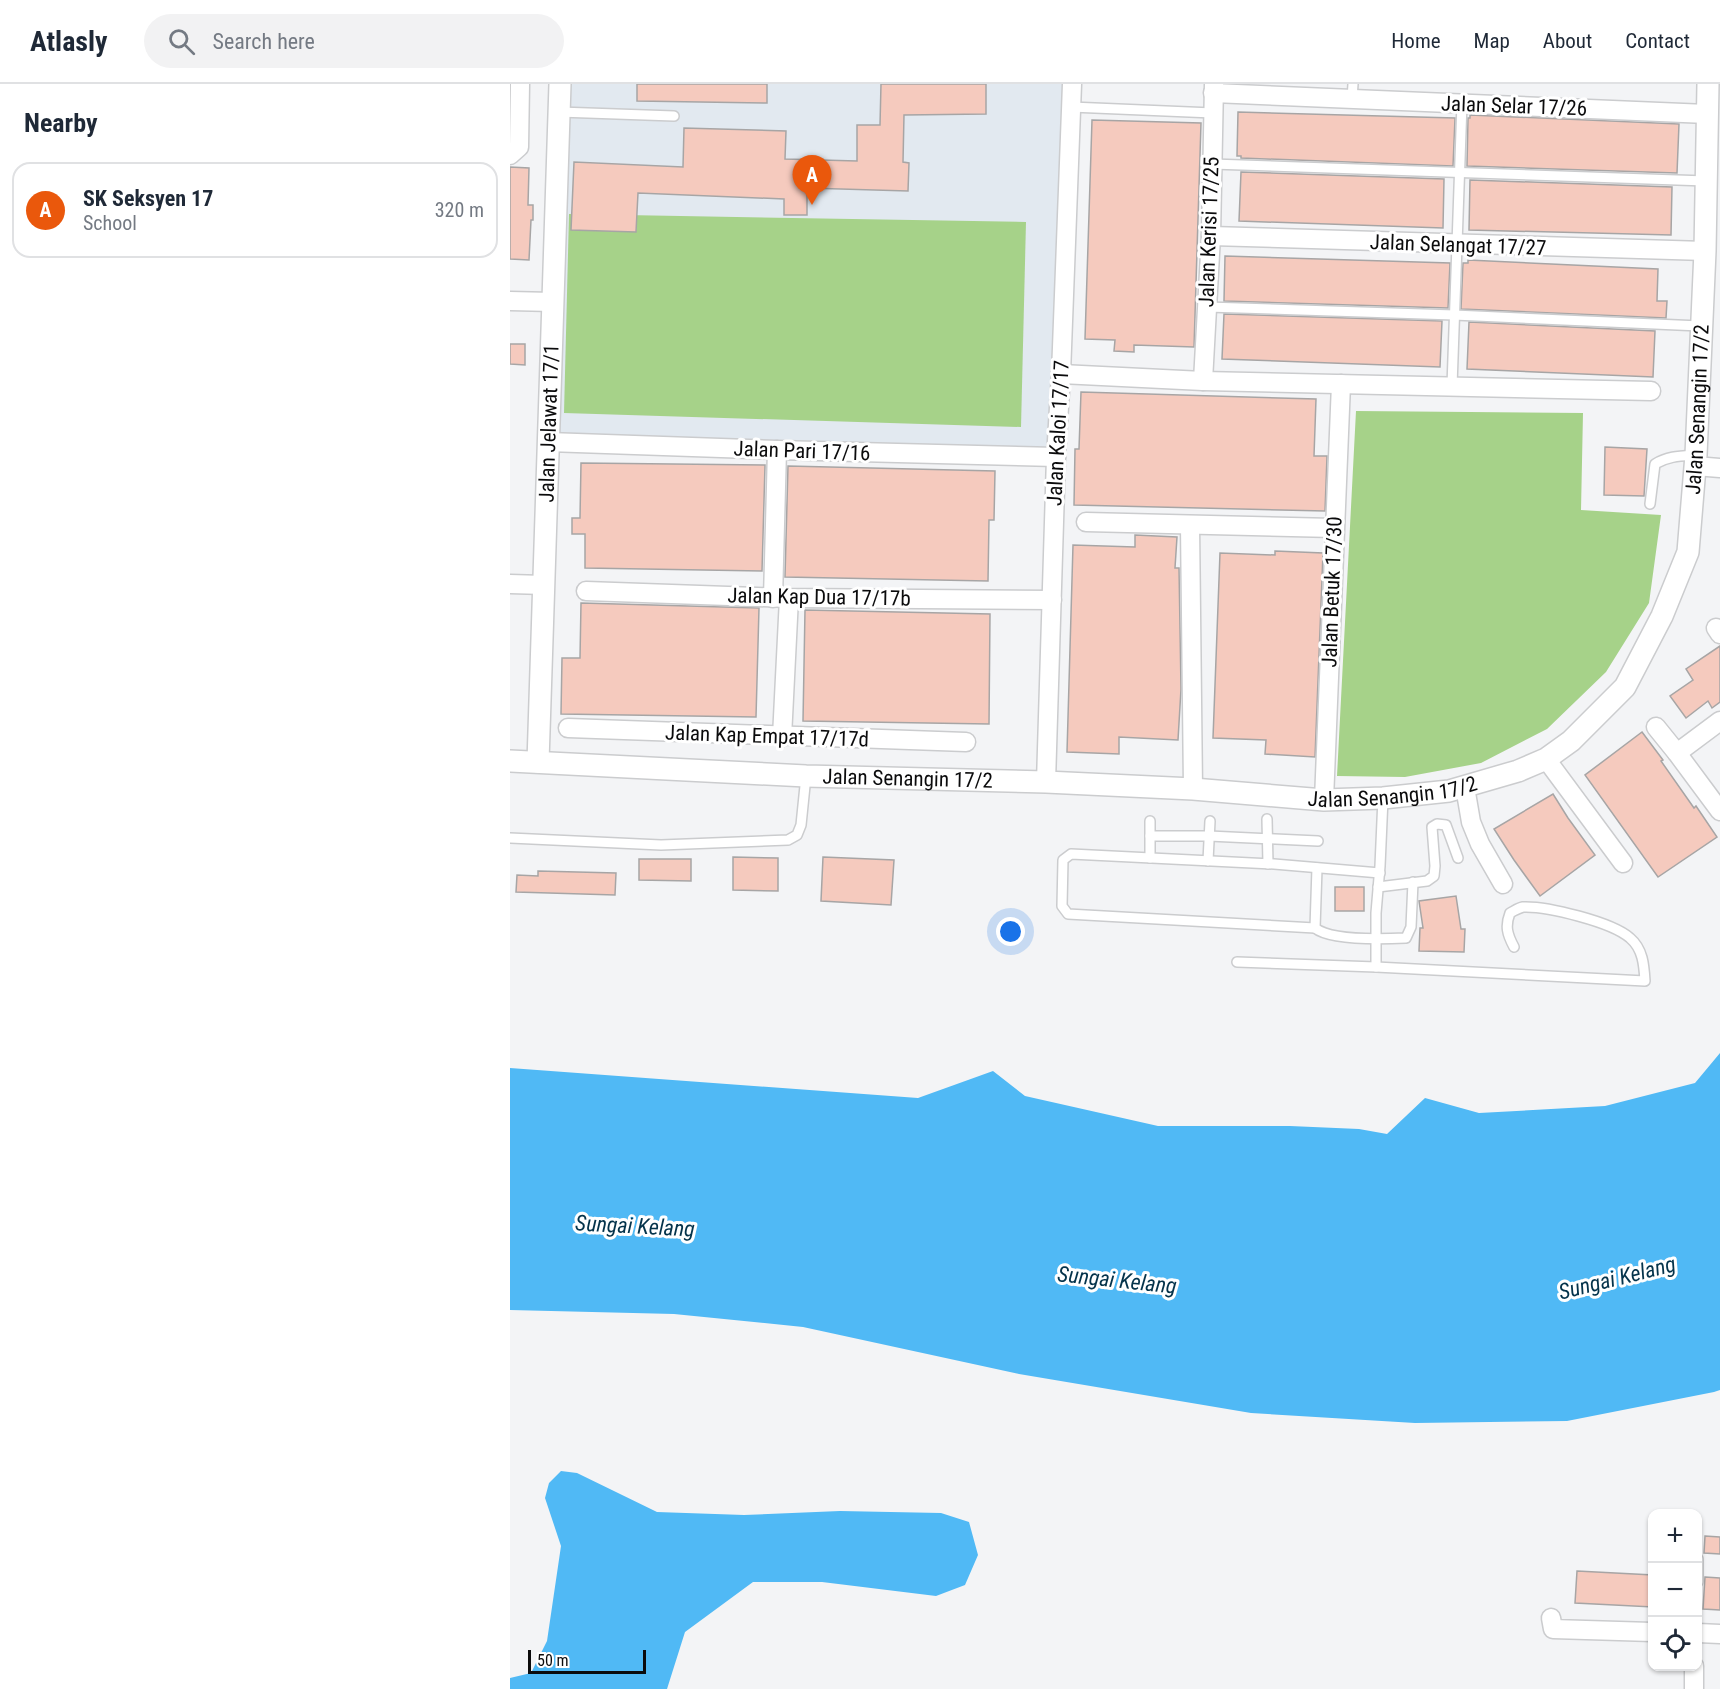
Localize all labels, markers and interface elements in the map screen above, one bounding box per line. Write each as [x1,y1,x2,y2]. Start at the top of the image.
search box [144,14,564,68]
text: Atlasly [30,25,108,58]
icon: search [165,25,198,58]
text: Search here [213,29,315,54]
text: Home [1391,29,1441,53]
text: Map [1474,29,1510,53]
text: About [1543,29,1592,53]
text: Contact [1625,29,1690,53]
street label: Jalan Selar 17/26 [1441,91,1587,121]
text: Nearby [24,108,98,138]
pin: A [792,156,832,205]
street label: Jalan Kerisi 17/25 [1194,156,1224,308]
text: SK Seksyen 17 [83,186,213,211]
text: A [40,198,51,222]
text: 320 m [435,198,484,222]
text: School [83,211,137,235]
street label: Jalan Selangat 17/27 [1369,230,1547,260]
street label: Jalan Senangin 17/2 [1681,324,1714,495]
street label: Jalan Jelawat 17/1 [534,343,564,503]
street label: Jalan Kaloi 17/17 [1042,360,1074,506]
street label: Jalan Pari 17/16 [733,437,871,465]
street label: Jalan Betuk 17/30 [1317,516,1347,668]
street label: Jalan Kap Dua 17/17b [727,583,911,611]
street label: Jalan Kap Empat 17/17d [665,720,869,752]
street label: Jalan Senangin 17/2 [822,764,993,793]
street label: Jalan Senangin 17/2 [1307,771,1480,812]
your location [996,917,1025,946]
water label: Sungai Kelang [575,1210,696,1242]
water label: Sungai Kelang [1556,1251,1679,1305]
water label: Sungai Kelang [1056,1261,1178,1299]
map controls [1648,1509,1702,1671]
button: + [1648,1509,1702,1563]
button: − [1648,1563,1702,1617]
button: locate [1648,1617,1702,1671]
scale bar [528,1647,646,1674]
text: 50 m [537,1651,569,1670]

